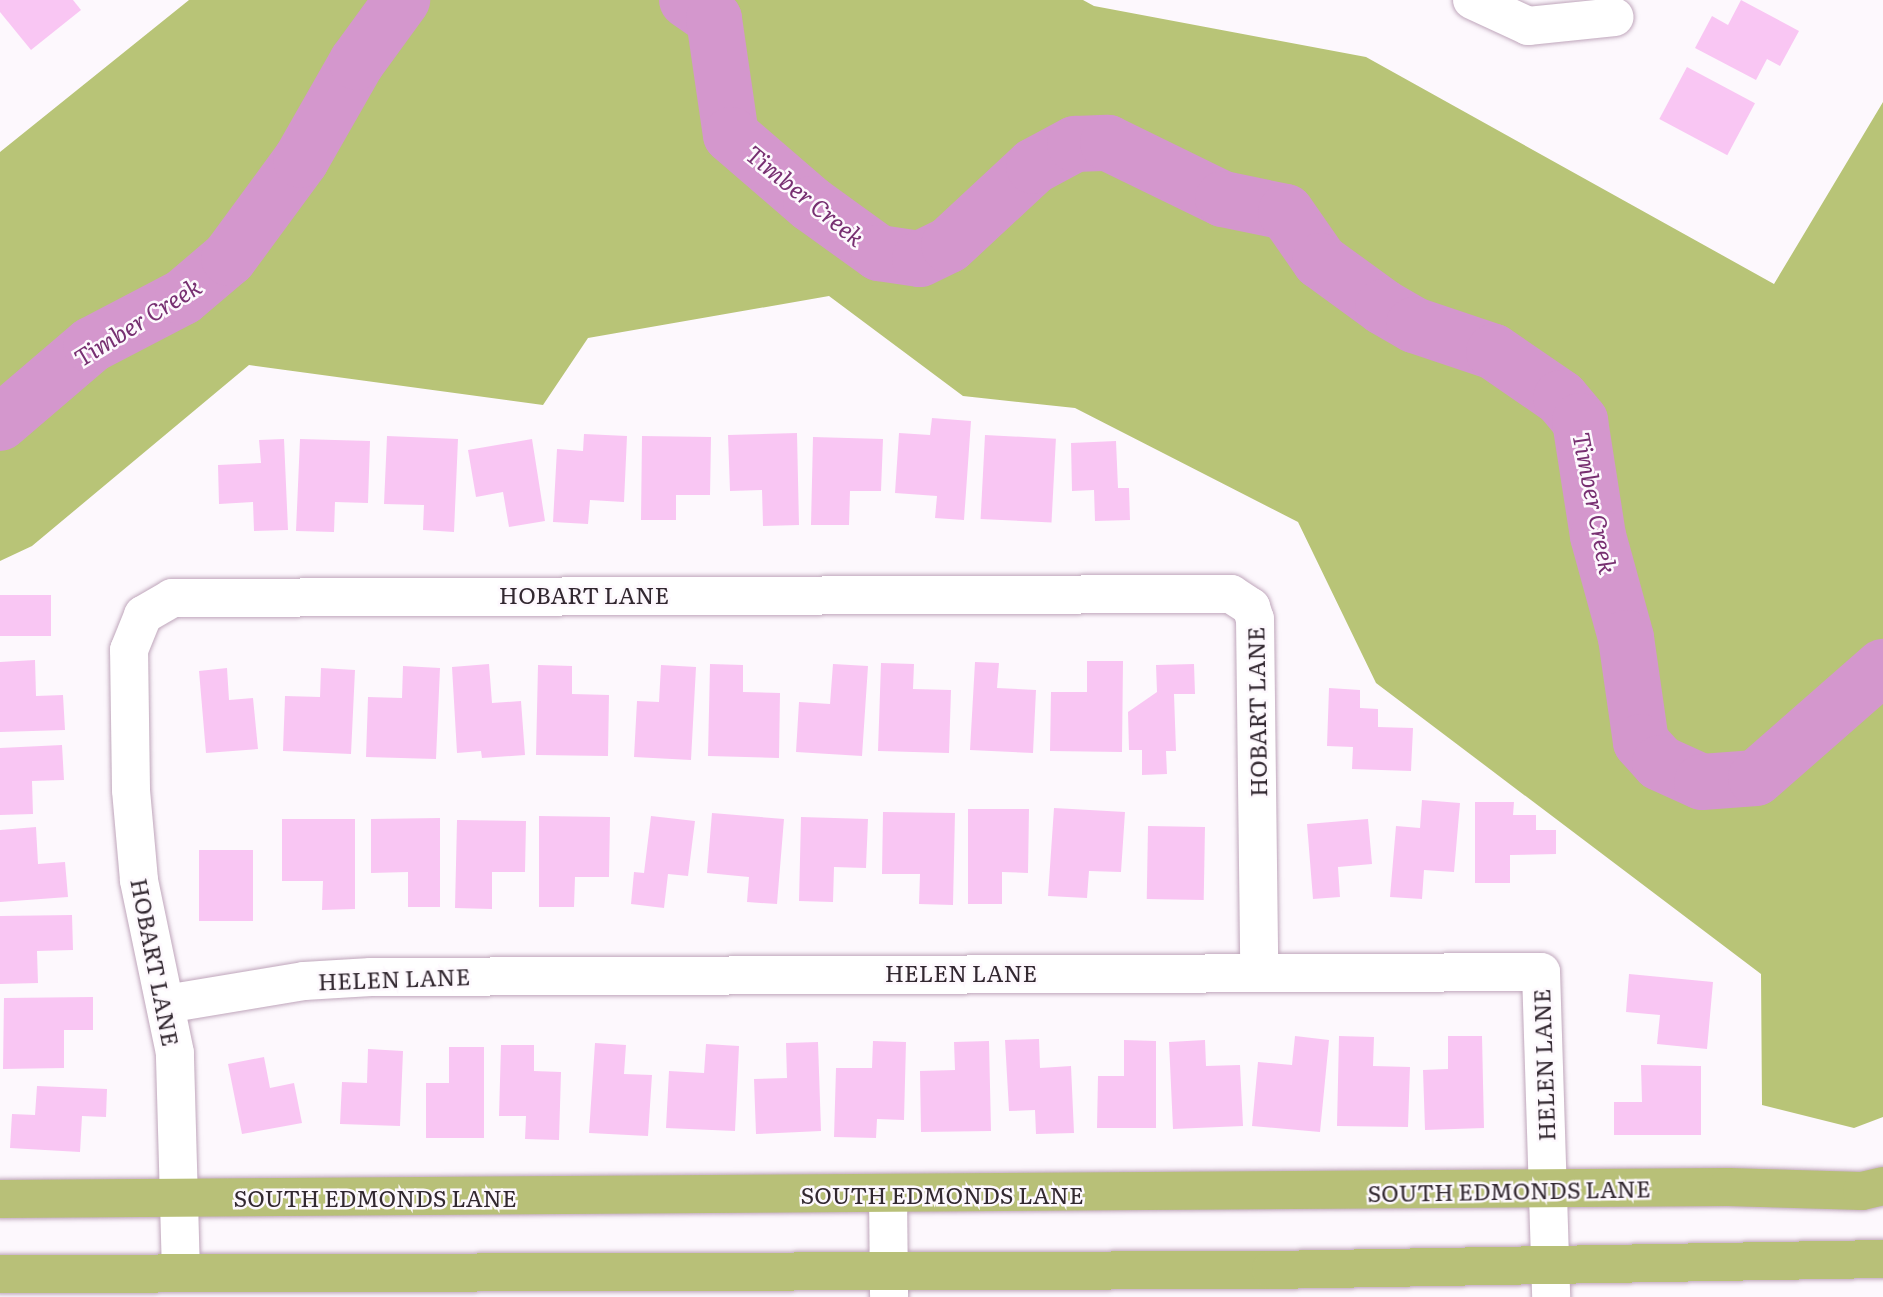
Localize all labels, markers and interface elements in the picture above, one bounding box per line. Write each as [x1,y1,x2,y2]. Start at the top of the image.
water label: Timber Creek [741,139,871,251]
water label: Timber Creek [68,271,206,371]
water label: Timber Creek [1568,430,1624,576]
street label: HOBART LANE [499,580,669,608]
street label: HOBART LANE [1241,627,1271,797]
street label: HOBART LANE [126,876,186,1048]
street label: HELEN LANE [885,958,1037,986]
street label: HELEN LANE [317,962,471,994]
street label: HELEN LANE [1527,988,1559,1142]
street label: SOUTH EDMONDS LANE [1367,1174,1651,1206]
street label: SOUTH EDMONDS LANE [800,1180,1084,1208]
street label: SOUTH EDMONDS LANE [233,1183,517,1211]

